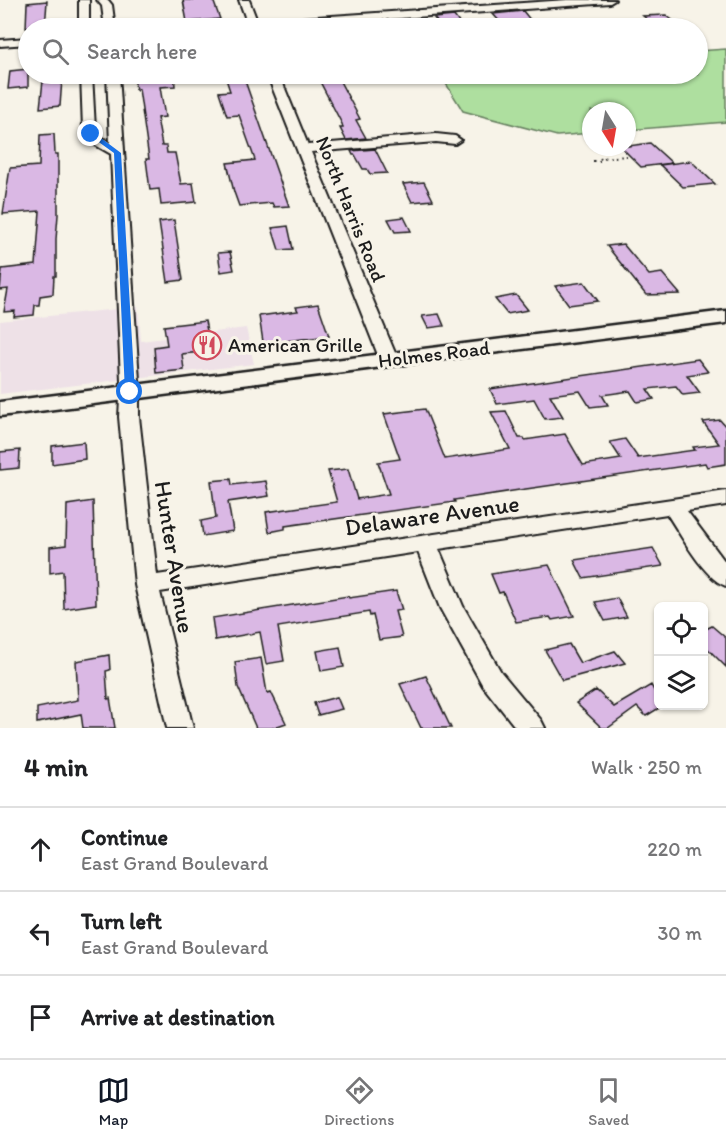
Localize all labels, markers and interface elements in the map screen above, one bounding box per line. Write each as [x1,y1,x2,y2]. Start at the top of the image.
search box [18,18,708,84]
icon: search [39,35,72,68]
text: Search here [87,38,197,65]
north arrow [582,102,636,156]
route end [77,120,103,146]
street label: North Harris Road [311,133,391,285]
restaurant icon: American Grille [191,329,223,361]
place label: American Grille [228,333,363,357]
street label: Holmes Road [377,335,491,373]
route start [116,378,142,404]
street label: Hunter Avenue [149,479,201,635]
street label: Delaware Avenue [343,488,521,542]
map controls [654,602,708,710]
button: locate [654,602,708,656]
button: layers [654,656,708,710]
text: 4 min [24,751,88,783]
text: Walk · 250 m [591,755,702,779]
text: Continue [81,824,168,851]
icon: ahead [24,833,57,866]
text: 220 m [647,837,702,861]
text: East Grand Boulevard [81,851,269,875]
text: Turn left [81,908,162,935]
icon: left [24,917,57,950]
text: 30 m [657,921,702,945]
text: East Grand Boulevard [81,935,269,959]
icon: arrive [24,1001,57,1034]
text: Arrive at destination [81,1004,275,1031]
tab: Map [97,1074,130,1129]
tab: Directions [324,1074,394,1129]
tab: Saved [588,1074,629,1129]

